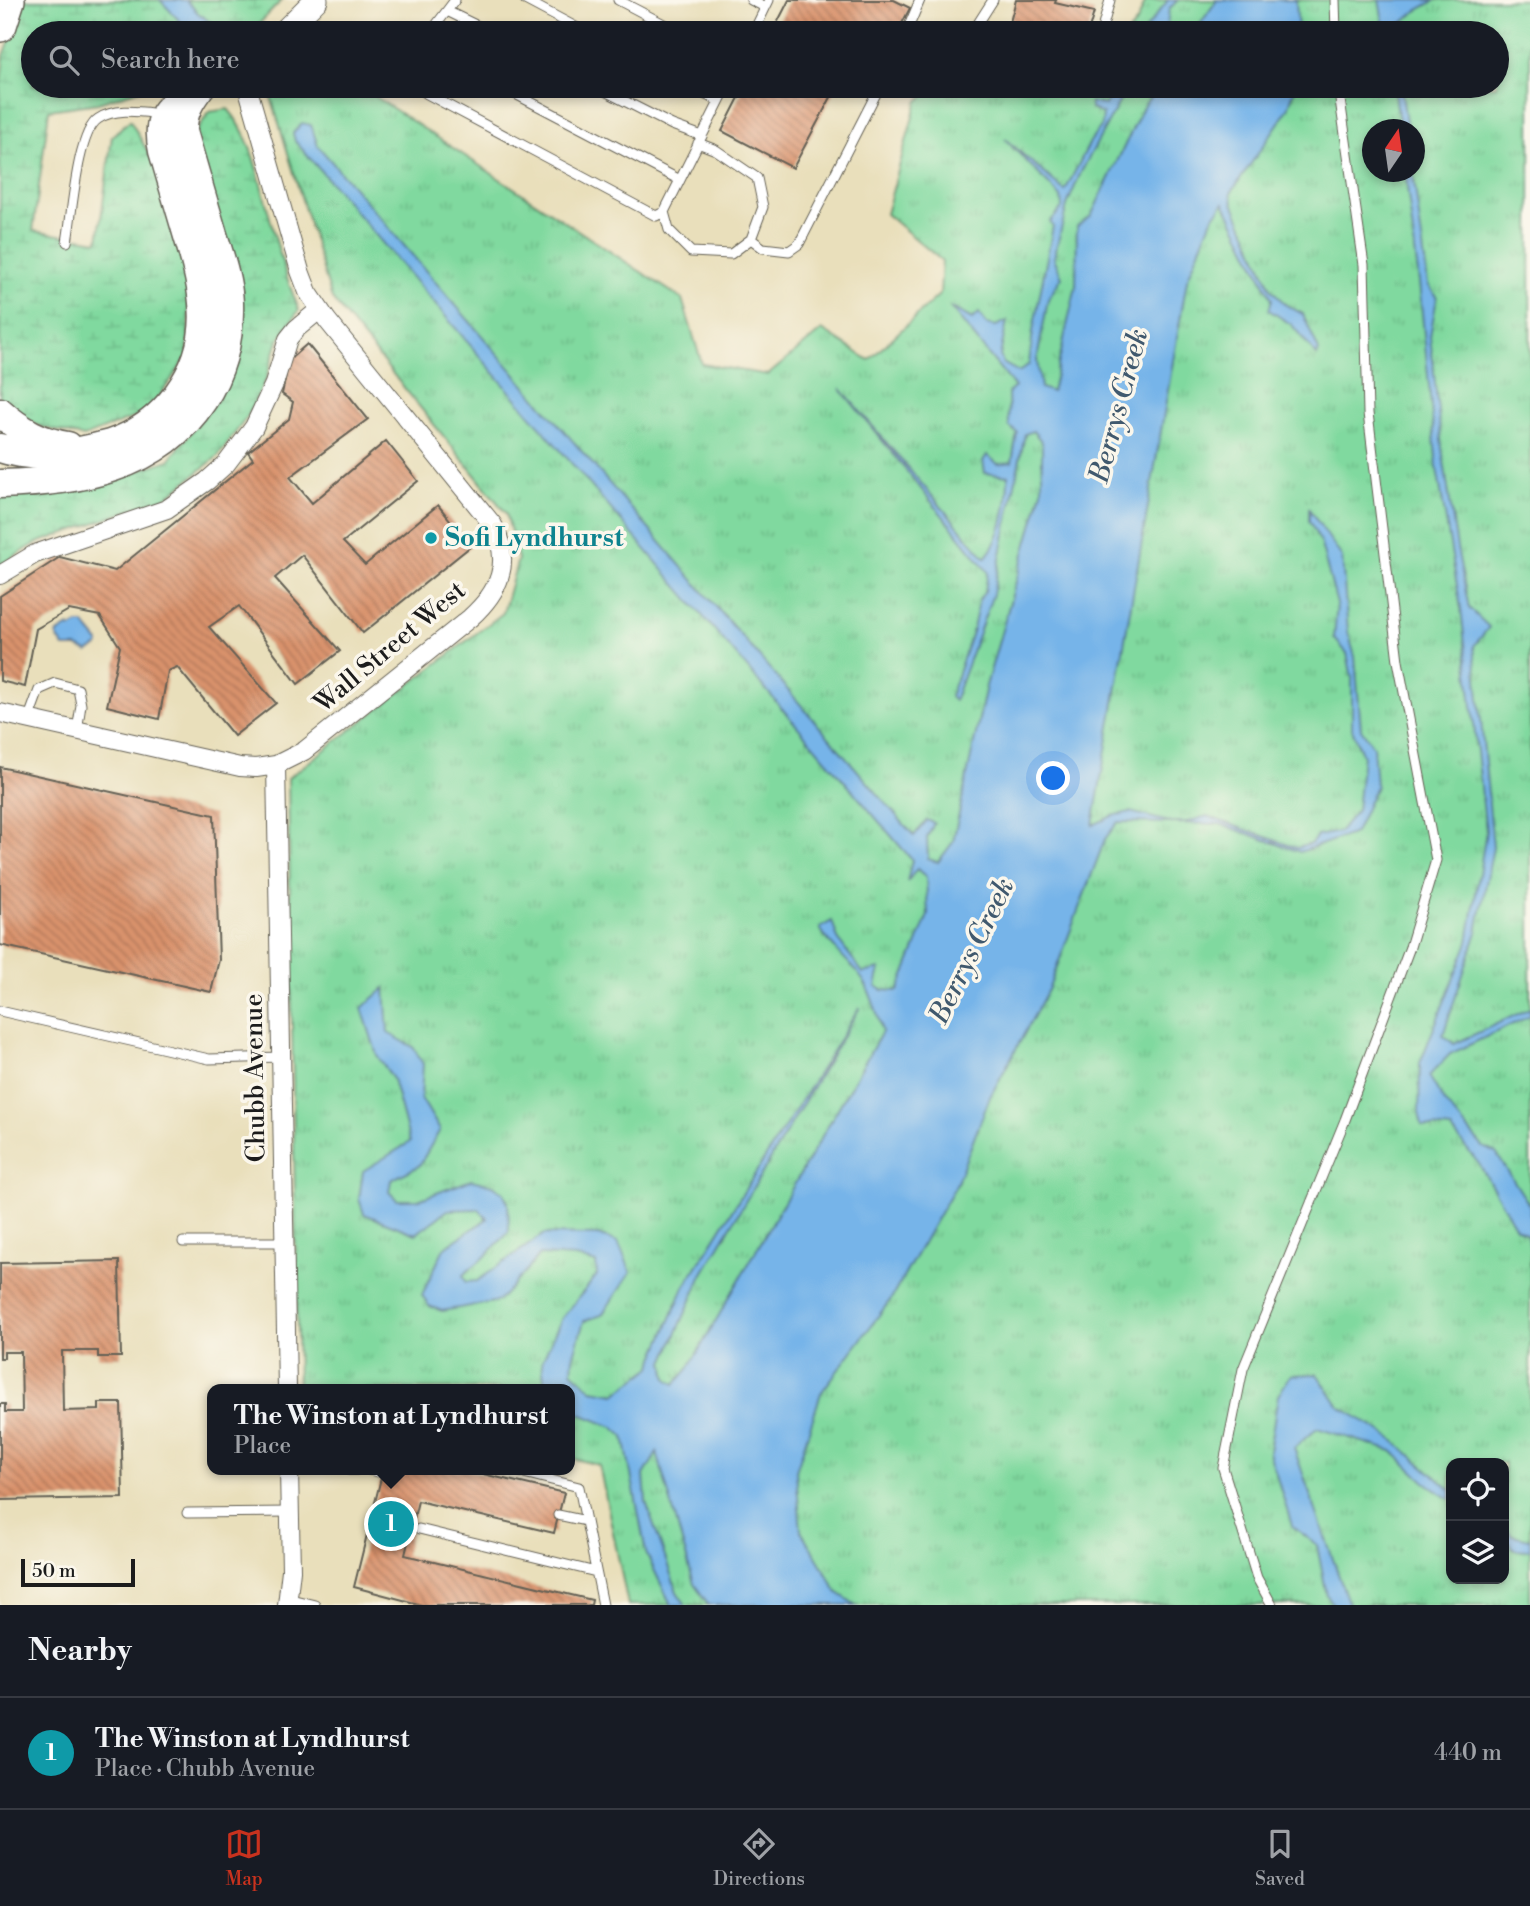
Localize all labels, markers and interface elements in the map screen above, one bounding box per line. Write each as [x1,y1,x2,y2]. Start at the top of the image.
search box [21,21,1509,98]
icon: search [45,41,83,79]
text: Search here [101,44,240,76]
north arrow [1362,119,1425,182]
water label: Berrys Creek [1081,325,1156,488]
place label: Sofi Lyndhurst [445,522,624,554]
marker: Sofi Lyndhurst [423,530,439,546]
street label: Wall Street West [307,574,472,720]
your location [1036,761,1070,795]
water label: Berrys Creek [921,872,1022,1031]
street label: Chubb Avenue [238,993,272,1163]
popup [207,1384,575,1475]
text: The Winston at Lyndhurst [234,1400,548,1432]
text: Place [234,1432,291,1460]
map controls [1446,1458,1509,1584]
button: locate [1446,1458,1509,1521]
pin: 1 [368,1498,414,1550]
button: layers [1446,1521,1509,1584]
scale bar [21,1556,135,1588]
text: 50 m [32,1559,76,1583]
text: Nearby [28,1632,132,1670]
text: The Winston at Lyndhurst [95,1723,410,1755]
text: 1 [45,1739,57,1767]
text: 440 m [1434,1739,1502,1767]
text: Place · Chubb Avenue [95,1755,315,1783]
tab: Map [225,1825,263,1891]
tab: Directions [713,1825,805,1891]
tab: Saved [1255,1825,1305,1891]

